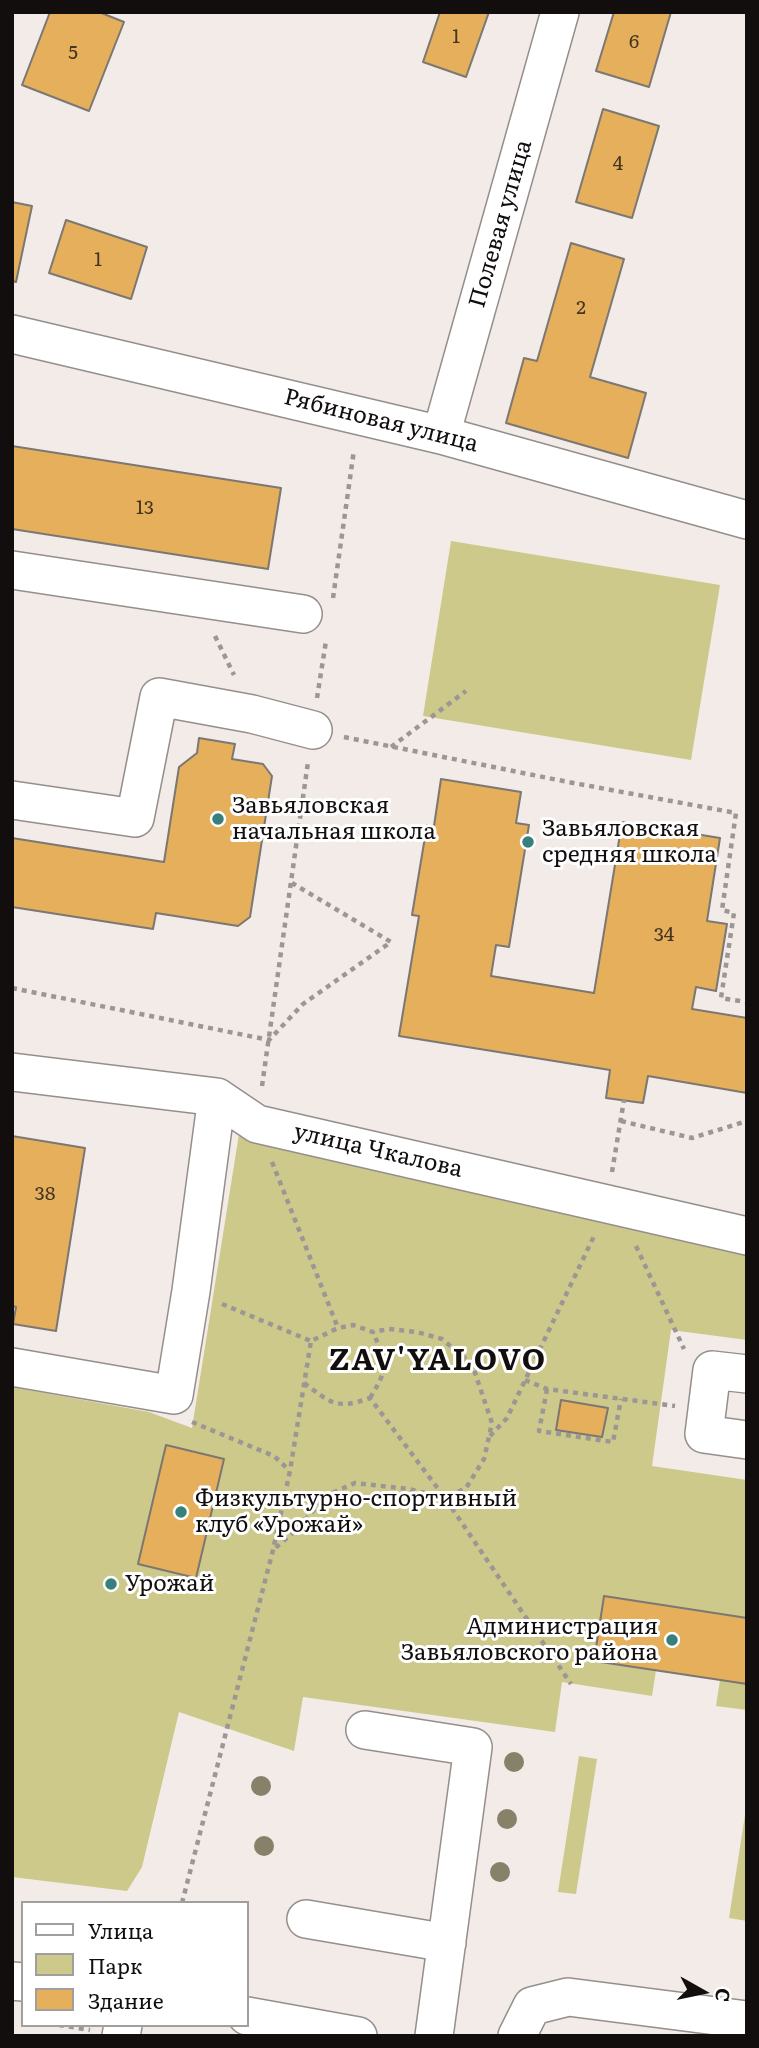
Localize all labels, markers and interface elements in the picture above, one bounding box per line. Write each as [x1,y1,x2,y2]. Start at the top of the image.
house number: 1 [452,26,460,48]
house number: 6 [629,31,639,53]
house number: 5 [68,42,78,64]
street label: Полевая улица [464,137,538,311]
house number: 4 [613,153,623,175]
house number: 1 [94,249,102,271]
house number: 2 [576,297,586,319]
street label: Рябиновая улица [281,384,481,458]
house number: 13 [136,497,154,519]
place label: Завьяловская начальная школа [232,792,436,846]
marker: Завьяловская начальная школа [210,811,226,827]
place label: Завьяловская средняя школа [542,815,717,869]
marker: Завьяловская средняя школа [520,834,536,850]
house number: 34 [654,924,674,946]
street label: улица Чкалова [291,1118,465,1184]
house number: 38 [35,1183,55,1205]
district label: ZAV'YALOVO [330,1343,546,1379]
place label: Физкультурно-спортивный клуб «Урожай» [195,1485,517,1539]
marker: Физкультурно-спортивный клуб «Урожай» [173,1504,189,1520]
place label: Урожай [125,1570,214,1598]
marker: Урожай [103,1576,119,1592]
place label: Администрация Завьяловского района [401,1613,658,1667]
marker: Администрация Завьяловского района [664,1632,680,1648]
legend [21,1901,248,2027]
text: Улица [88,1914,153,1945]
text: Парк [88,1949,142,1980]
north arrow [668,1957,738,2027]
text: Здание [88,1984,164,2015]
text: С [709,1986,739,2004]

